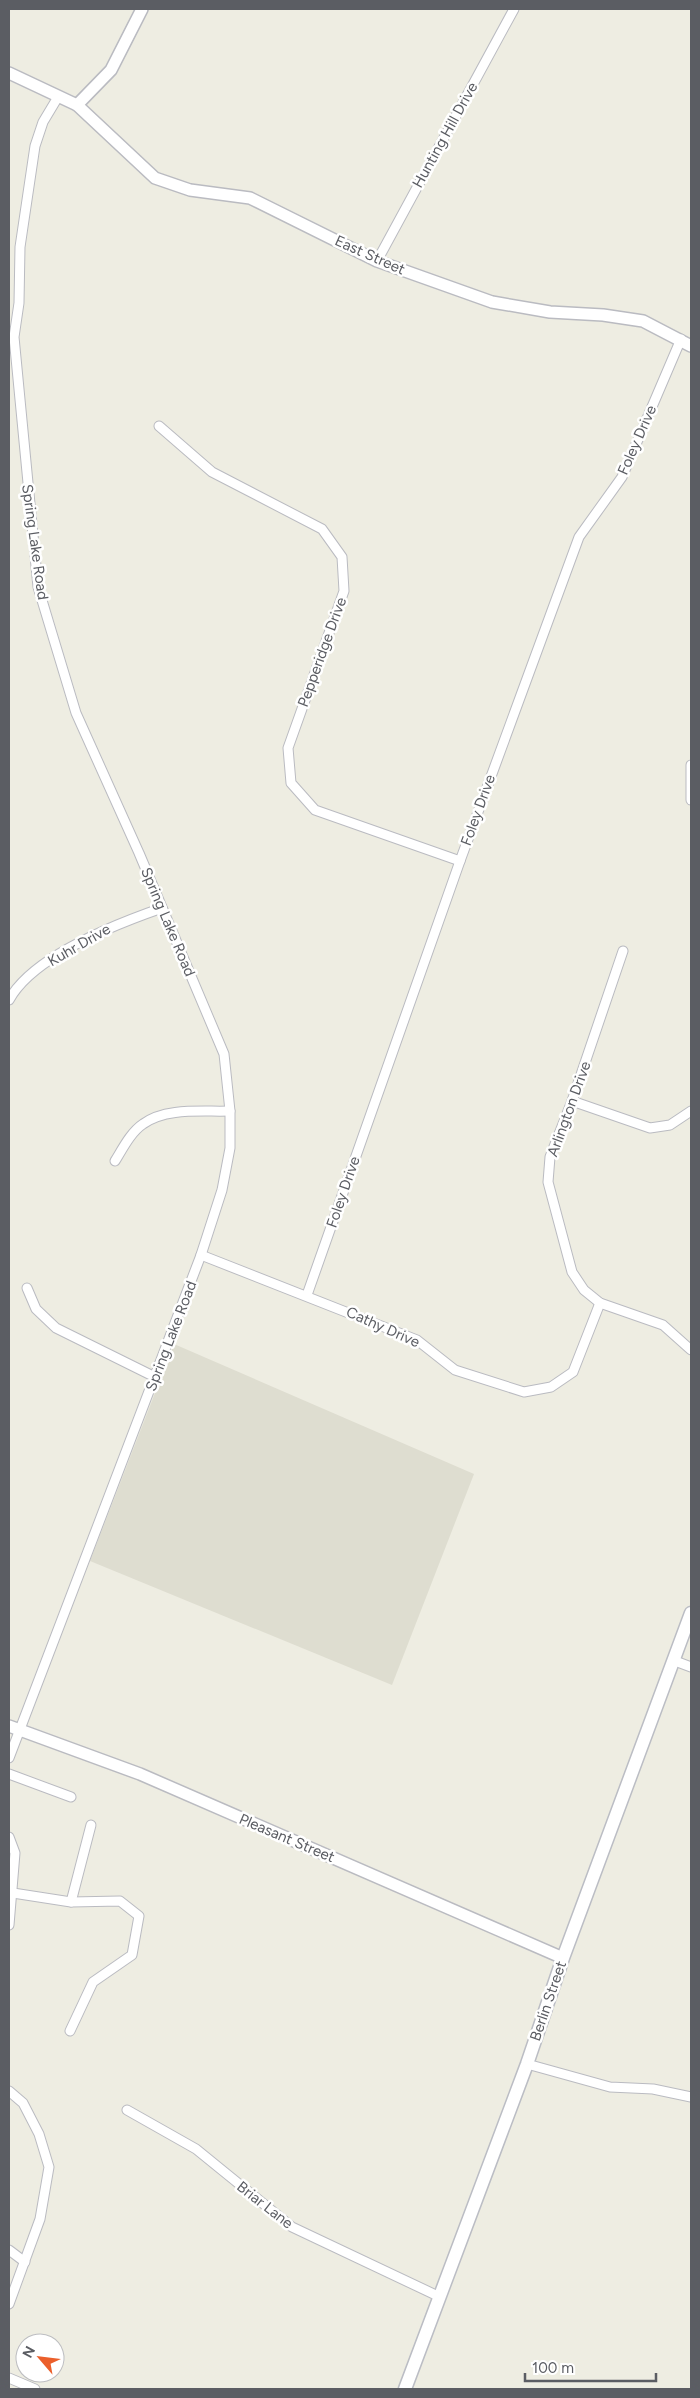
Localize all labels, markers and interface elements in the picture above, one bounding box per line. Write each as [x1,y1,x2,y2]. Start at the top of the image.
street label: Hunting Hill Drive [409,79,481,191]
street label: East Street [332,232,408,279]
street label: Foley Drive [614,402,660,478]
street label: Spring Lake Road [18,483,52,601]
street label: Pepperidge Drive [294,595,350,709]
street label: Foley Drive [457,772,499,848]
street label: Spring Lake Road [137,865,199,979]
street label: Kuhr Drive [44,920,114,970]
street label: Arlington Drive [543,1059,595,1159]
street label: Foley Drive [322,1154,364,1230]
street label: Spring Lake Road [142,1278,200,1394]
street label: Cathy Drive [343,1303,423,1351]
street label: Pleasant Street [236,1810,338,1866]
street label: Berlin Street [526,1958,570,2043]
street label: Briar Lane [233,2178,297,2232]
north arrow [15,2333,65,2383]
text: N [19,2343,39,2361]
scale bar [525,2350,656,2382]
text: 100 m [532,2359,574,2377]

